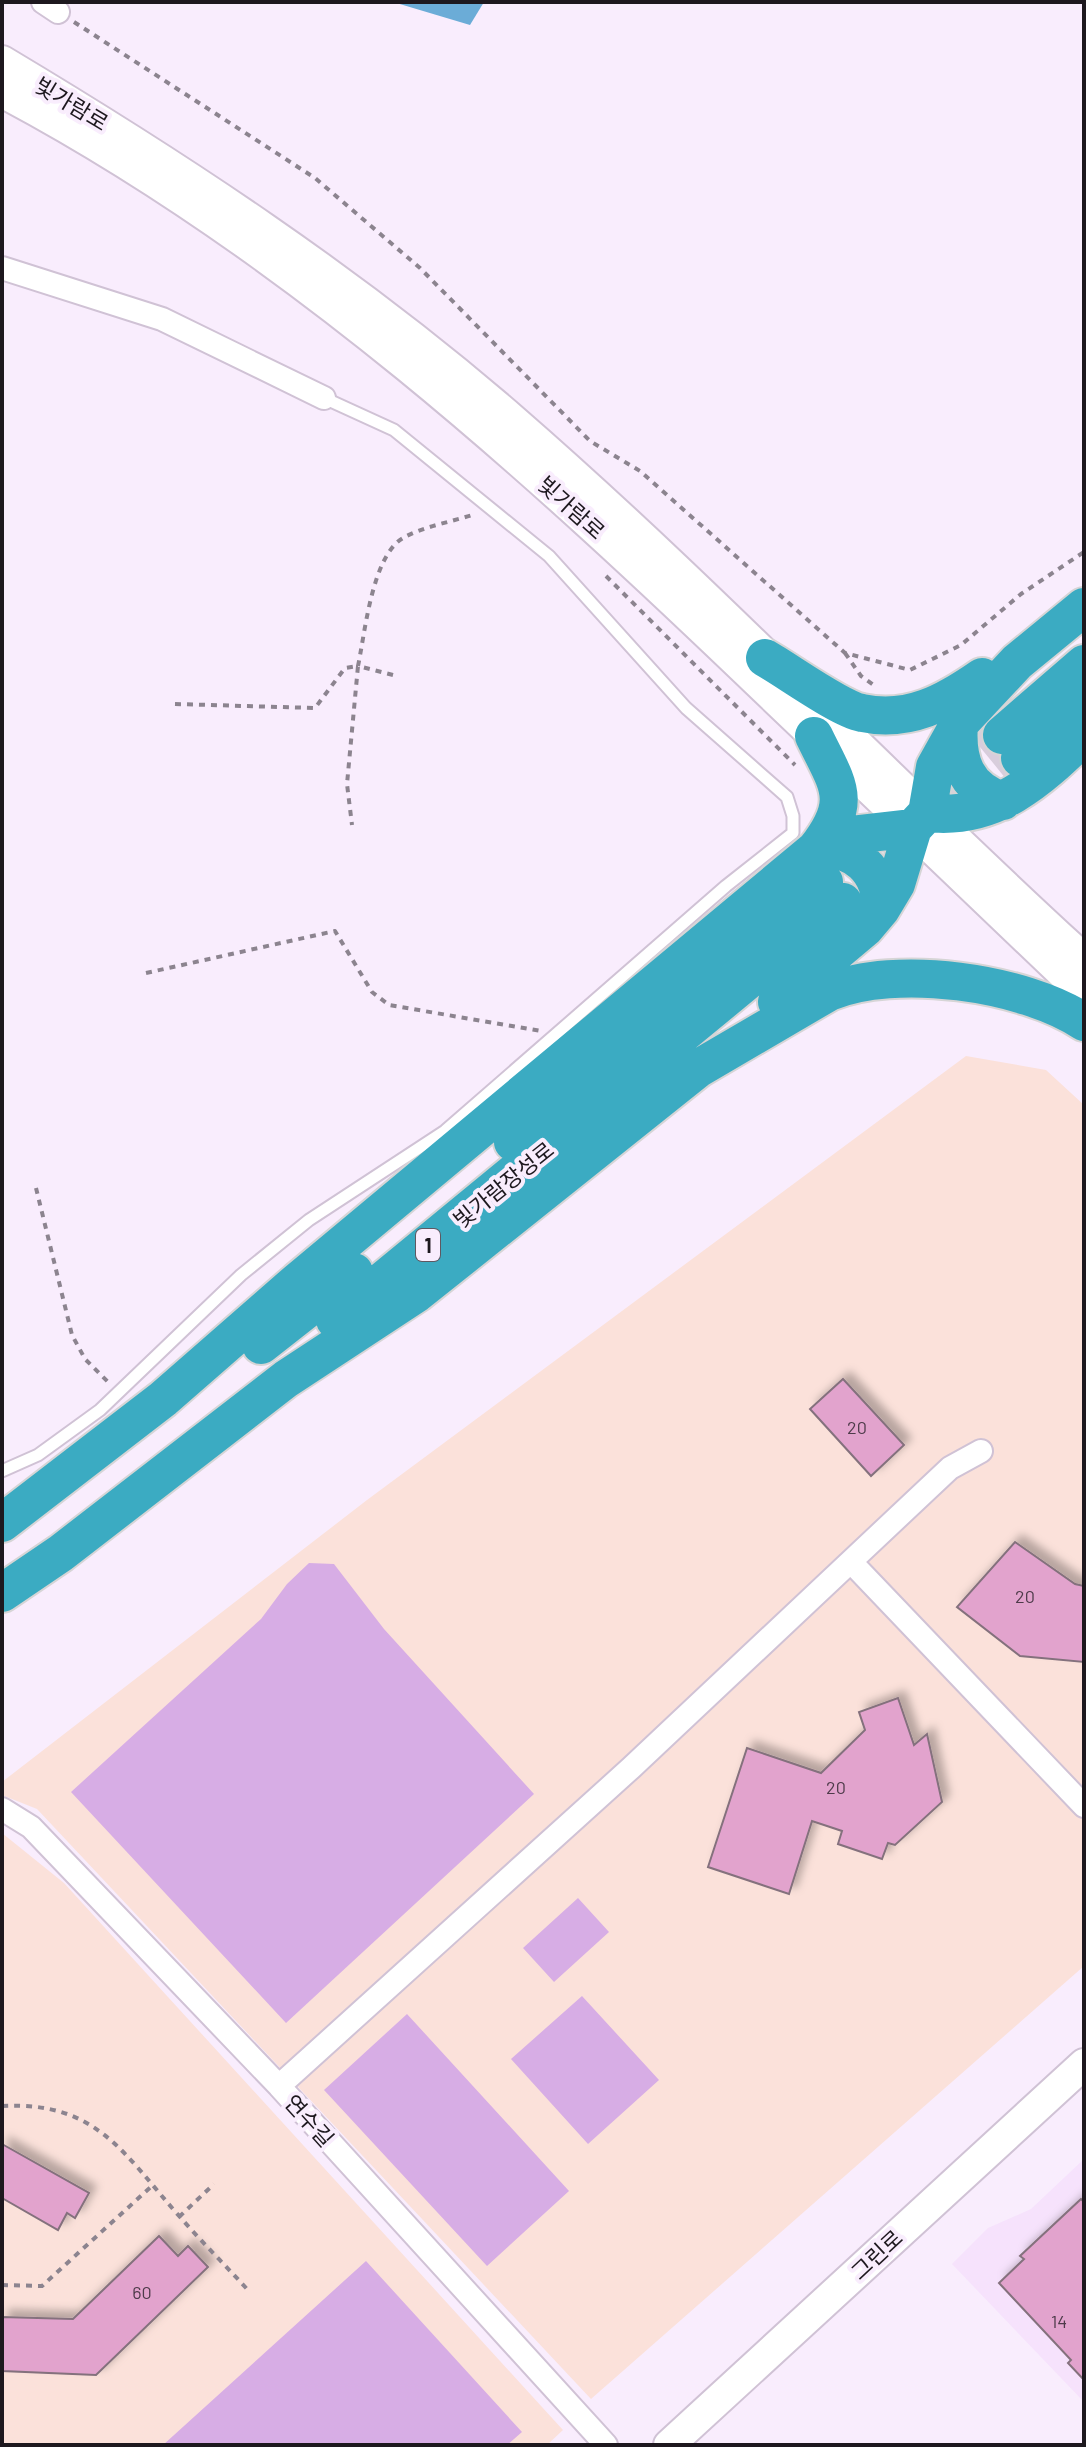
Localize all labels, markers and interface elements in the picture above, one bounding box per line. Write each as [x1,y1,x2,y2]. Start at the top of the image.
street label: 빛가람로 [31,71,113,135]
street label: 빛가람로 [533,470,611,544]
street label: 빛가람장성로 [448,1136,558,1232]
road number: 1 [416,1229,440,1261]
house number: 20 [847,1416,867,1438]
house number: 20 [1015,1585,1035,1607]
house number: 20 [826,1776,846,1798]
street label: 연수길 [280,2089,340,2151]
street label: 그린로 [845,2224,907,2284]
house number: 60 [132,2281,152,2303]
house number: 14 [1051,2310,1067,2332]

